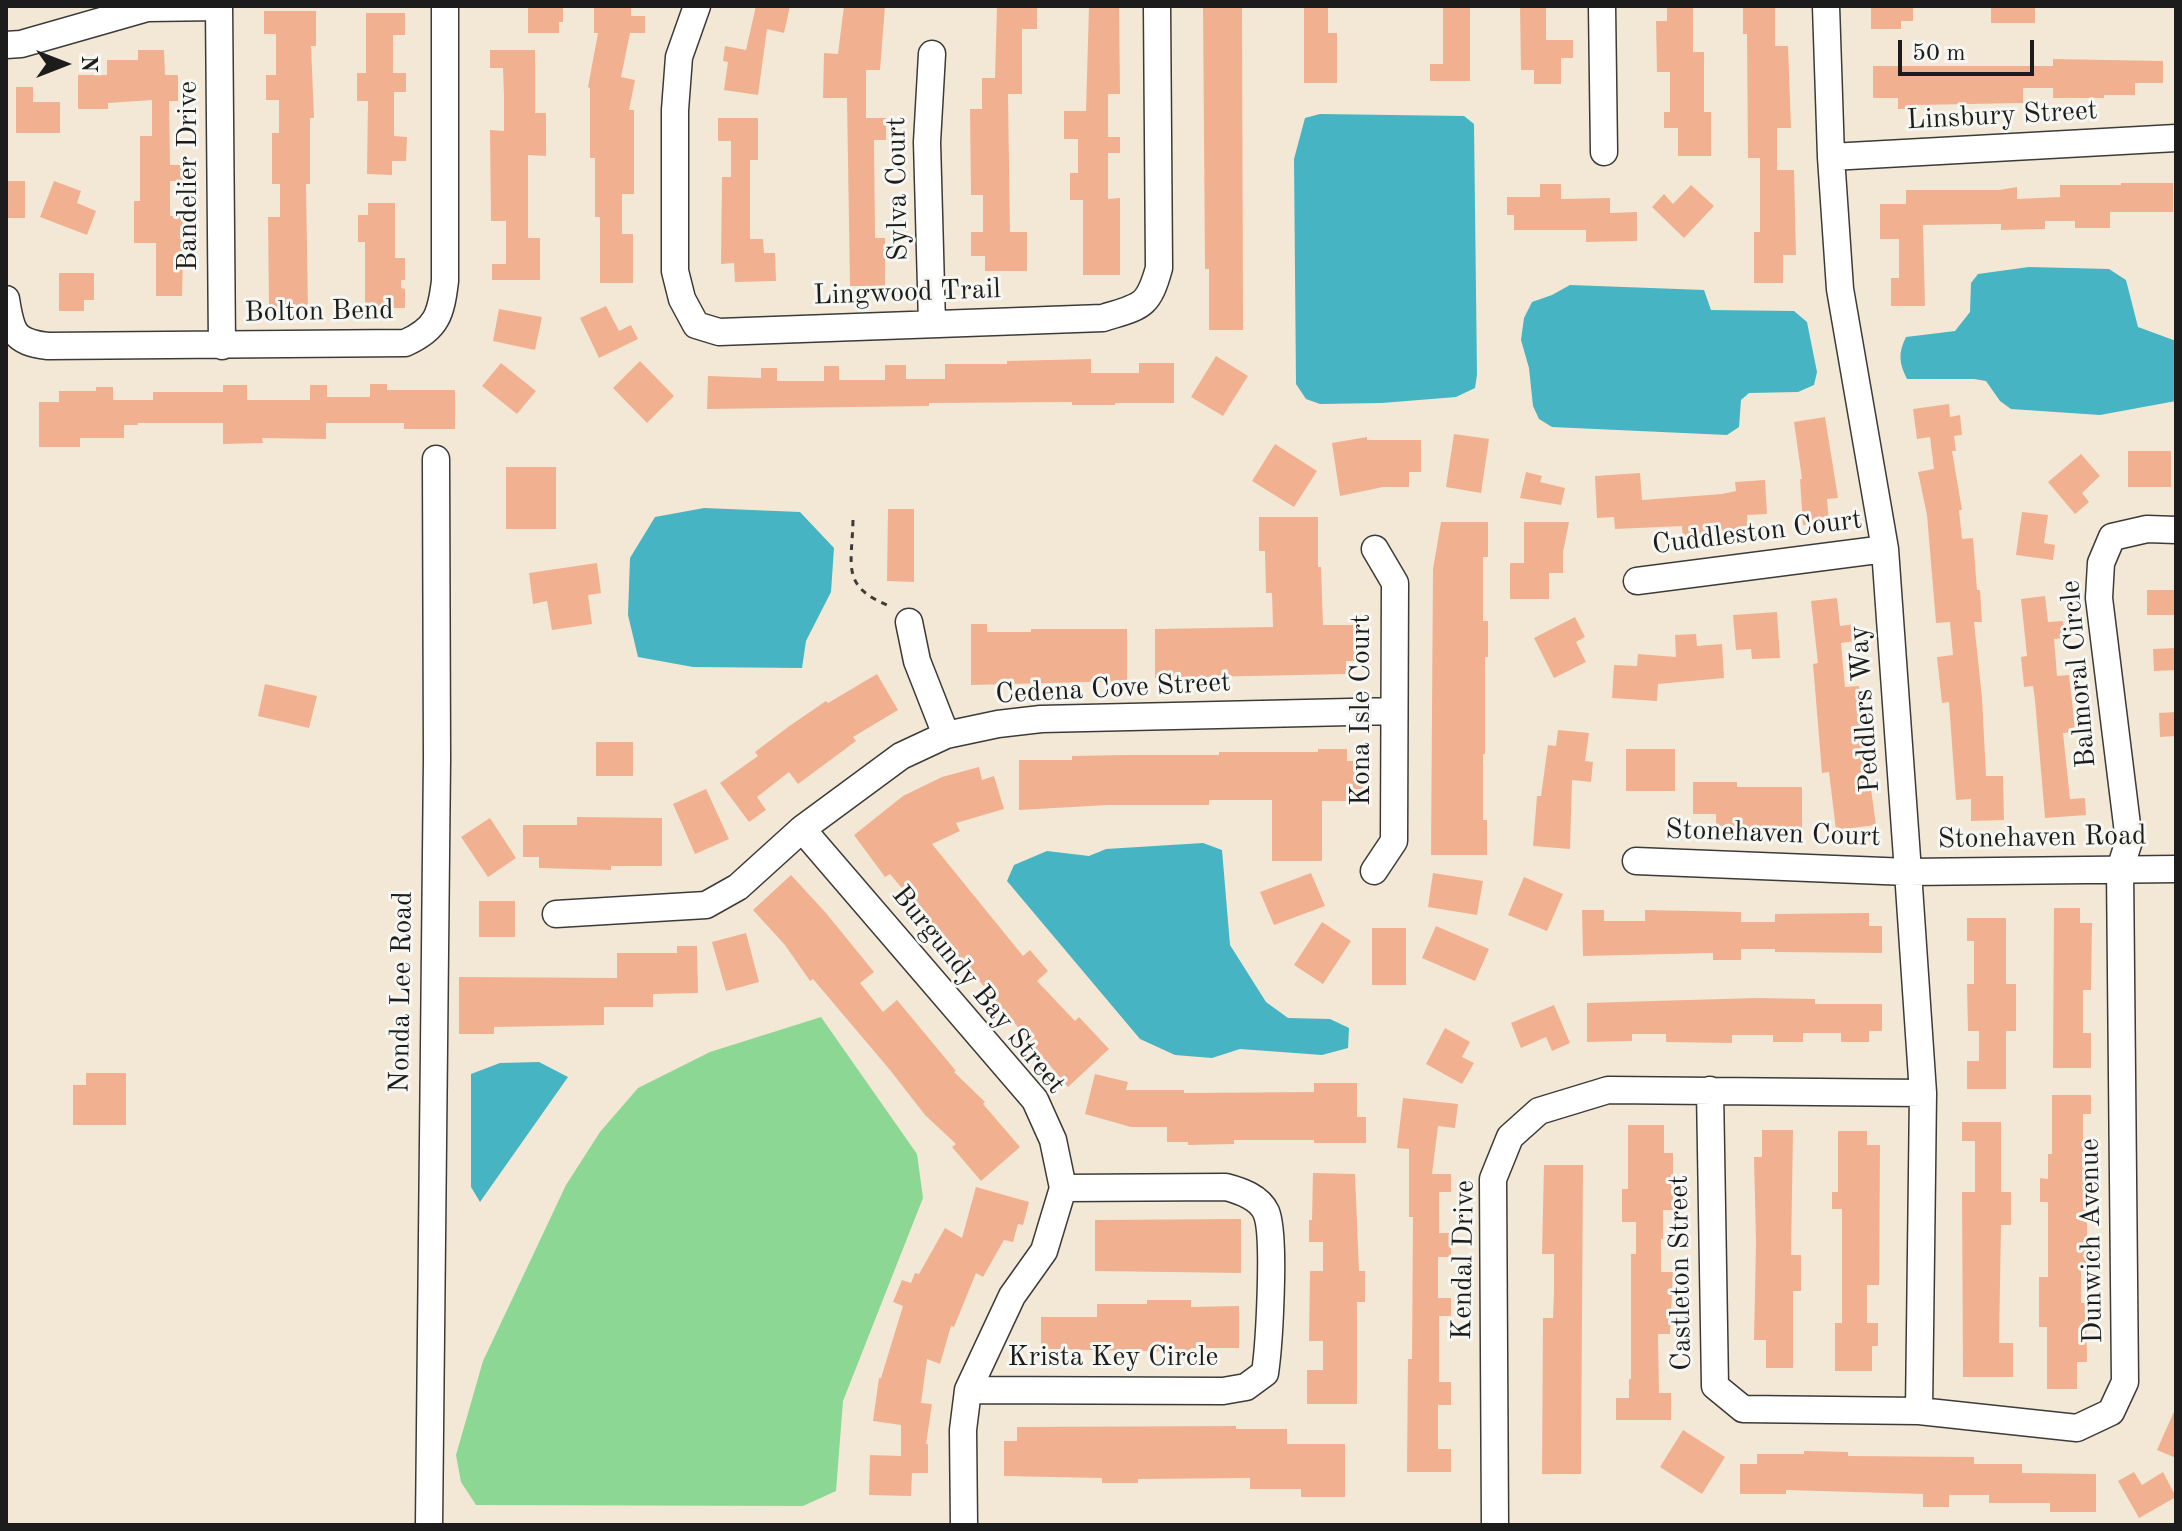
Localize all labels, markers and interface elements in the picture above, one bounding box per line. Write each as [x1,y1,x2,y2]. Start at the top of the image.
north arrow [24,24,104,104]
scale bar [1902,24,2038,74]
text: 50 m [1912,42,1966,66]
text: N [77,56,99,72]
street label: Bandelier Drive [172,81,206,271]
street label: Linsbury Street [1906,94,2098,138]
street label: Sylva Court [880,117,916,261]
street label: Lingwood Trail [813,273,1001,313]
street label: Bolton Bend [244,294,394,330]
street label: Cuddleston Court [1650,503,1864,563]
street label: Balmoral Circle [2054,579,2104,769]
street label: Kona Isle Court [1345,614,1379,806]
street label: Peddlers Way [1842,624,1888,794]
street label: Cedena Cove Street [994,666,1232,712]
street label: Stonehaven Court [1665,813,1881,855]
street label: Stonehaven Road [1937,819,2147,857]
street label: Burgundy Bay Street [884,879,1072,1101]
street label: Nonda Lee Road [383,891,421,1093]
street label: Dunwich Avenue [2073,1138,2111,1344]
street label: Castleton Street [1662,1175,1700,1371]
street label: Kendal Drive [1446,1180,1482,1340]
street label: Krista Key Circle [1007,1341,1219,1375]

